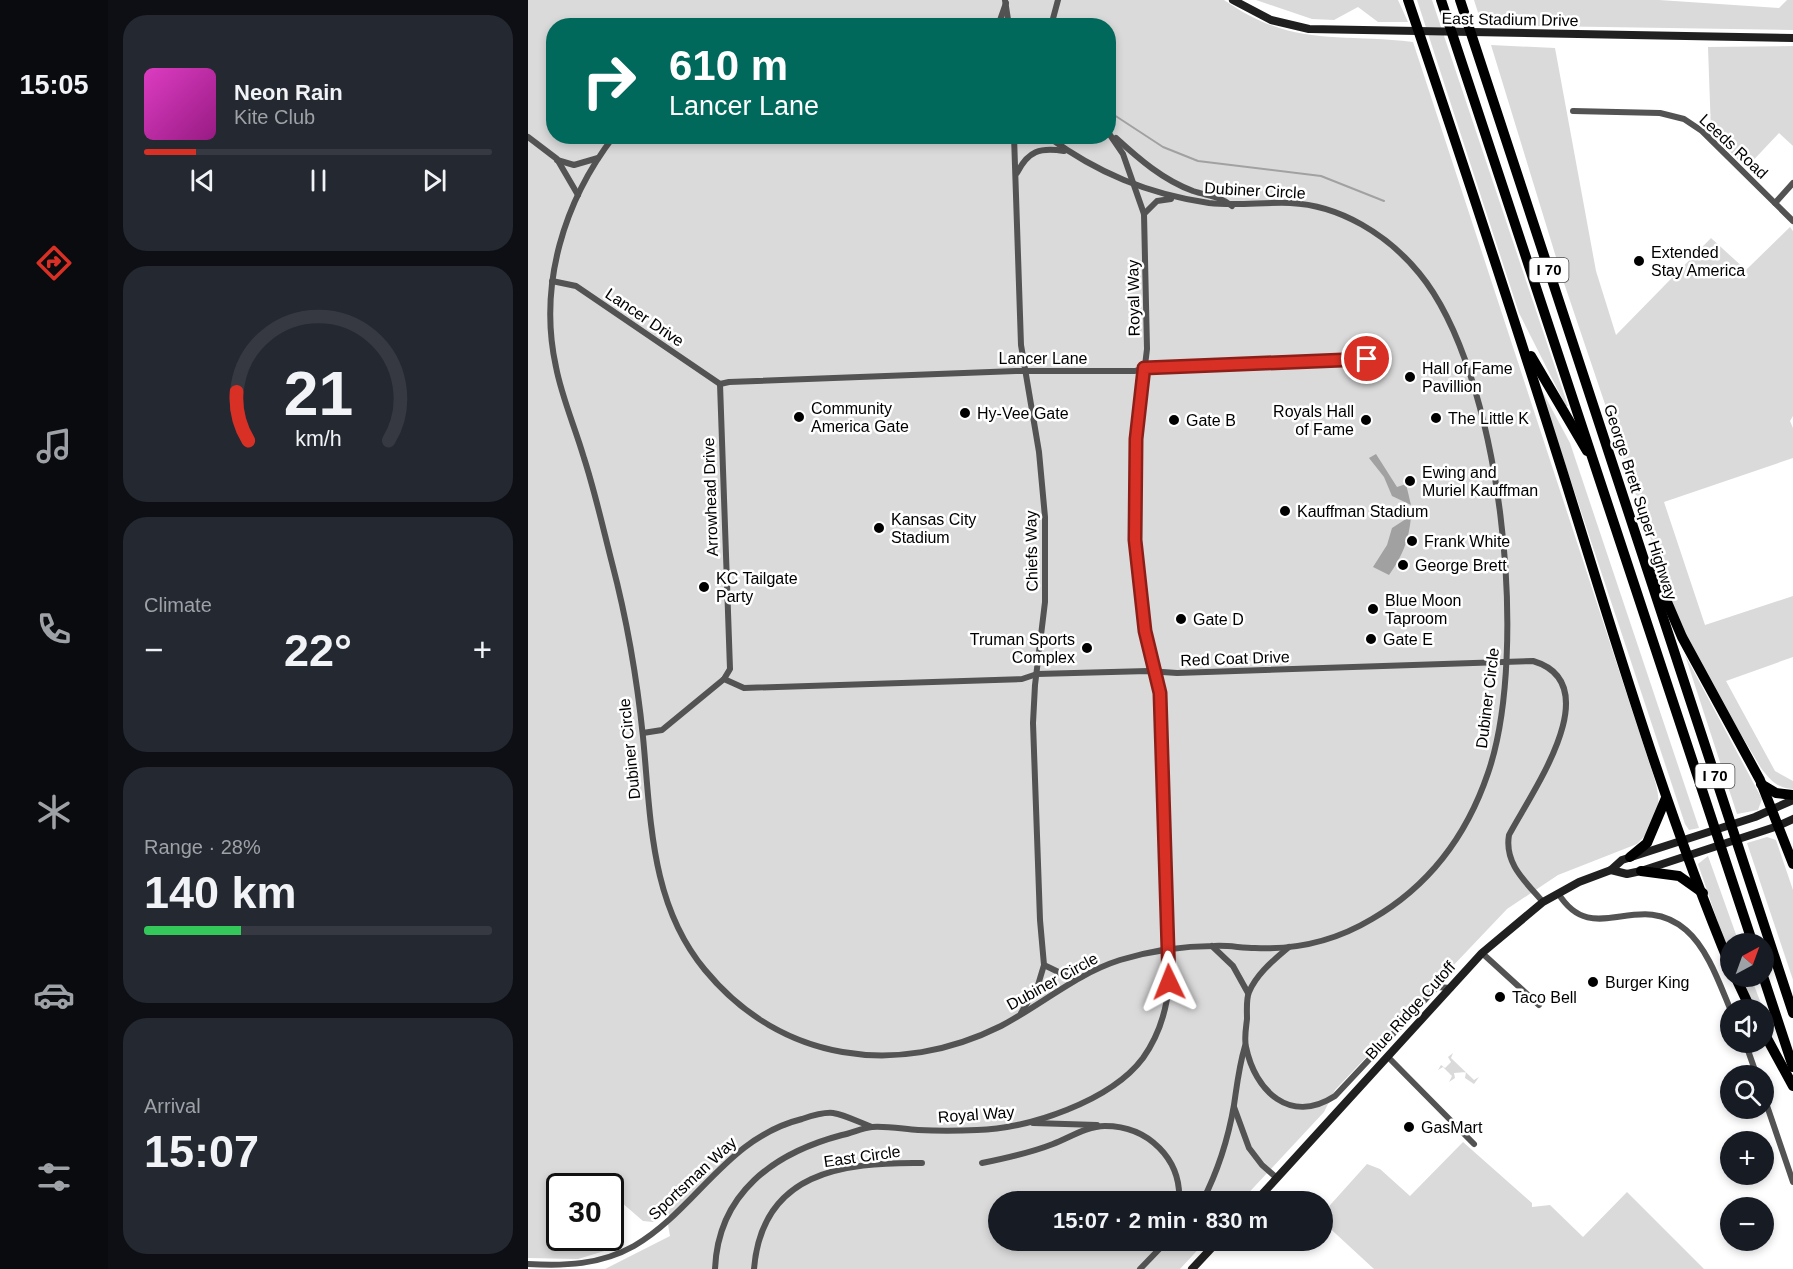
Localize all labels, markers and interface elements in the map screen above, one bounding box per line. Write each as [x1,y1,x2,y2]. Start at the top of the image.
street label: East Stadium Drive [1441,10,1579,29]
icon: right [570,42,648,120]
text: 610 m [669,42,788,89]
text: 15:05 [19,70,89,100]
text: Neon Rain [234,80,343,105]
text: Lancer Lane [669,91,819,121]
text: Kite Club [234,106,315,128]
street label: Leeds Road [1696,111,1771,182]
icon: previous [186,164,219,197]
icon: pause [302,164,335,197]
icon: next [418,164,451,197]
street label: Dubiner Circle [1204,179,1306,202]
icon: directions [33,242,75,284]
place label: Extended Stay America [1651,244,1745,279]
marker: Extended Stay America [1632,254,1646,268]
road number: I 70 [1530,258,1568,282]
street label: Royal Way [1124,259,1143,337]
street label: Lancer Drive [602,285,687,350]
pin [1341,333,1392,384]
icon: arrive [1350,342,1383,375]
street label: Lancer Lane [999,350,1088,367]
text: 21 [283,359,353,428]
place label: Hall of Fame Pavillion [1422,360,1513,395]
marker: Hall of Fame Pavillion [1403,370,1417,384]
place label: Community America Gate [811,400,909,435]
street label: George Brett Super Highway [1601,402,1680,602]
place label: Royals Hall of Fame [1273,403,1354,438]
place label: Hy-Vee Gate [977,405,1069,422]
marker: Hy-Vee Gate [958,406,972,420]
marker: Community America Gate [792,410,806,424]
place label: The Little K [1448,410,1529,427]
marker: The Little K [1429,411,1443,425]
place label: Gate B [1186,412,1236,429]
marker: Gate B [1167,413,1181,427]
marker: Royals Hall of Fame [1359,413,1373,427]
icon: music [33,425,75,467]
text: km/h [295,427,341,451]
street label: Arrowhead Drive [700,437,721,557]
place label: Ewing and Muriel Kauffman [1422,464,1538,499]
marker: Ewing and Muriel Kauffman [1403,474,1417,488]
place label: Kauffman Stadium [1297,503,1428,520]
marker: Kauffman Stadium [1278,504,1292,518]
street label: Chiefs Way [1022,510,1041,592]
place label: Kansas City Stadium [891,511,976,546]
marker: Kansas City Stadium [872,521,886,535]
place label: Frank White [1424,533,1510,550]
marker: Frank White [1405,534,1419,548]
place label: George Brett [1415,557,1507,574]
marker: George Brett [1396,558,1410,572]
place label: KC Tailgate Party [716,570,798,605]
marker: KC Tailgate Party [697,580,711,594]
place label: Blue Moon Taproom [1385,592,1462,627]
text: Climate [144,594,212,616]
marker: Blue Moon Taproom [1366,602,1380,616]
icon: phone [33,608,75,650]
place label: Gate D [1193,611,1244,628]
marker: Gate D [1174,612,1188,626]
text: 22° [284,625,352,676]
text: − [144,631,163,668]
text: + [473,631,492,668]
place label: Truman Sports Complex [970,631,1075,666]
place label: Gate E [1383,631,1433,648]
marker: Gate E [1364,632,1378,646]
marker: Truman Sports Complex [1080,641,1094,655]
street label: Dubiner Circle [1473,647,1502,749]
street label: Red Coat Drive [1180,648,1290,669]
street label: Dubiner Circle [616,698,643,800]
road number: I 70 [1696,764,1734,788]
icon: climate [33,791,75,833]
text: Range · 28% [144,836,261,858]
text: 140 km [144,867,297,918]
north arrow [1720,933,1774,987]
map controls [1720,933,1774,1251]
street label: Dubiner Circle [1004,949,1101,1013]
position arrow [1137,950,1201,1014]
street label: Blue Ridge Cutoff [1362,958,1459,1063]
icon: car [33,974,75,1016]
place label: Burger King [1605,974,1690,991]
marker: Burger King [1586,975,1600,989]
place label: Taco Bell [1512,989,1577,1006]
marker: Taco Bell [1493,990,1507,1004]
button: sound [1720,999,1774,1053]
button: search [1720,1065,1774,1119]
text: Arrival [144,1095,201,1117]
street label: Royal Way [937,1103,1015,1126]
place label: GasMart [1421,1119,1483,1136]
marker: GasMart [1402,1120,1416,1134]
text: 15:07 [144,1126,259,1177]
button: + [1720,1131,1774,1185]
street label: Sportsman Way [645,1134,740,1223]
street label: East Circle [823,1143,902,1170]
icon: filters [33,1156,75,1198]
speed limit sign: 30 [546,1173,624,1251]
button: − [1720,1197,1774,1251]
text: 15:07 · 2 min · 830 m [1053,1208,1268,1233]

